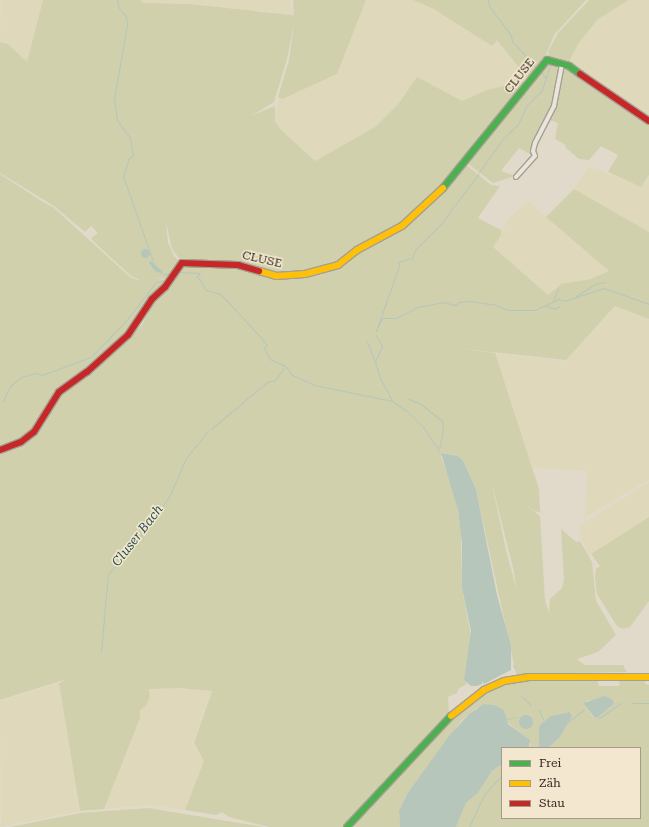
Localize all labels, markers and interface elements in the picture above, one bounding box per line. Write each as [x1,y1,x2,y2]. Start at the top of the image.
street label: CLUSE [502,56,538,96]
street label: CLUSE [241,248,283,272]
water label: Cluser Bach [109,502,167,570]
legend [501,747,641,819]
text: Frei [539,756,561,770]
text: Zäh [539,776,561,790]
text: Stau [539,796,565,810]

